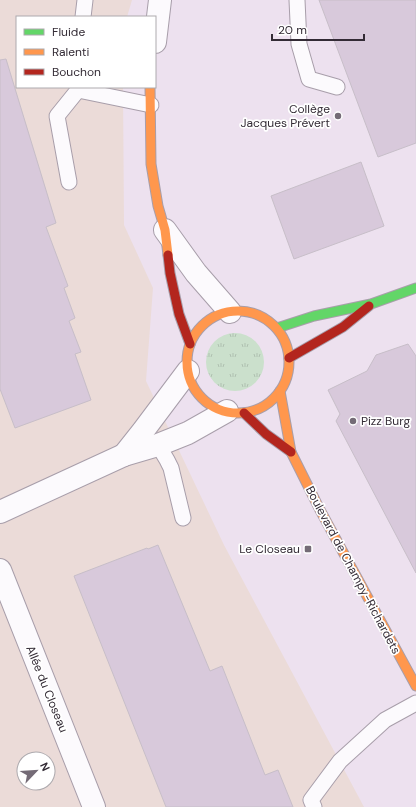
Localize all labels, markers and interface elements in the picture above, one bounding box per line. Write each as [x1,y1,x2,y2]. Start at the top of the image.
legend [16,16,156,88]
scale bar [272,16,364,42]
text: 20 m [278,22,307,38]
text: Fluide [52,24,85,40]
text: Ralenti [52,44,90,60]
text: Bouchon [52,64,101,80]
place label: Collège Jacques Prévert [240,101,330,131]
marker: Collège Jacques Prévert [333,111,343,121]
place label: Pizz Burg [361,413,410,429]
marker: Pizz Burg [348,416,358,426]
street label: Boulevard de Champy-Richardets [302,483,404,657]
place label: Le Closeau [239,541,300,557]
marker: Le Closeau [303,544,313,554]
street label: Allée du Closeau [22,643,72,735]
north arrow [16,751,56,791]
text: N [37,760,53,773]

